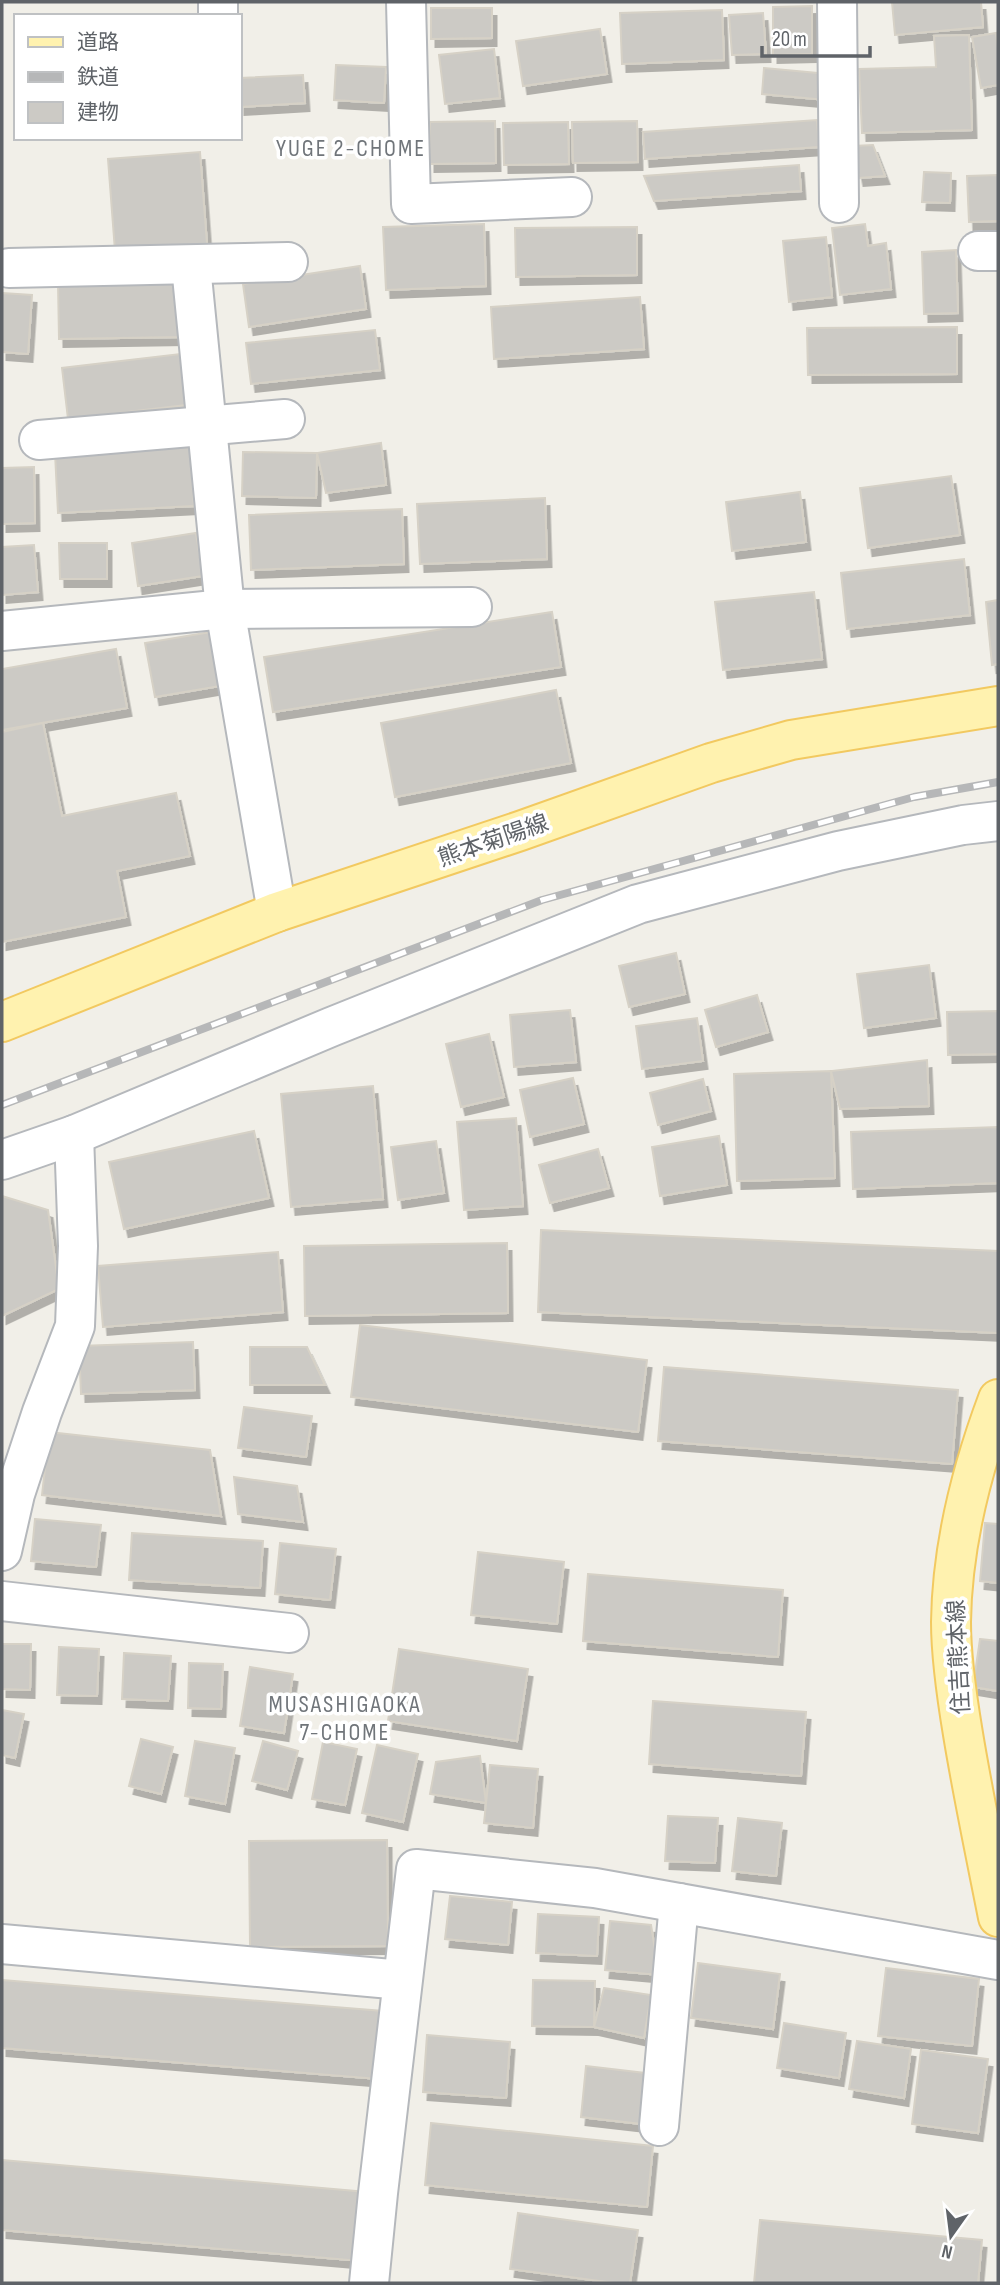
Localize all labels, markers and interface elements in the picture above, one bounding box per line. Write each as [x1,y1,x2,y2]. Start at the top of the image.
legend [14,14,242,140]
scale bar [762,14,870,58]
text: 20 m [772,27,807,52]
text: 道路 [77,30,119,55]
text: 鉄道 [77,65,119,90]
text: 建物 [77,100,119,125]
district label: YUGE 2-CHOME [276,134,426,163]
street label: 熊本菊陽線 [434,809,552,873]
street label: 住吉熊本線 [942,1599,976,1715]
district label: MUSASHIGAOKA 7-CHOME [268,1690,422,1747]
north arrow [916,2201,986,2271]
text: N [940,2239,955,2263]

